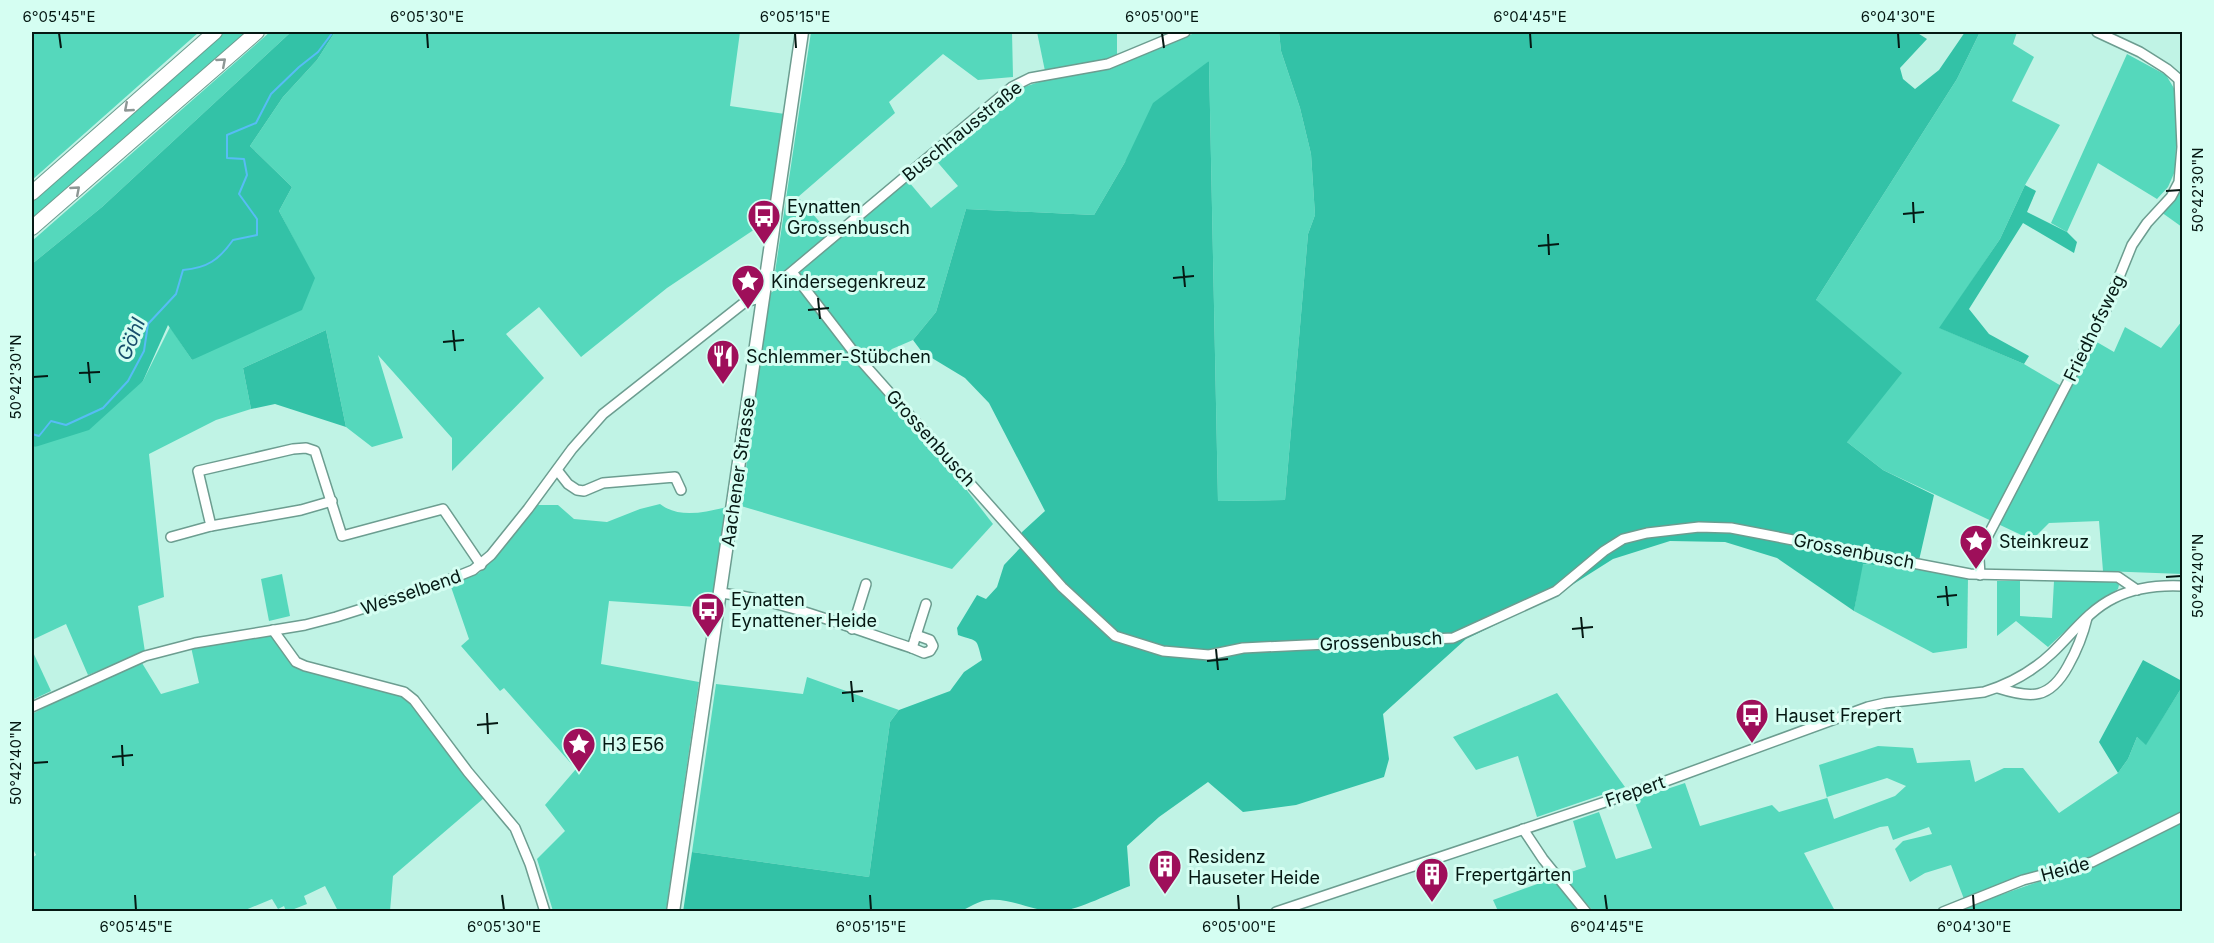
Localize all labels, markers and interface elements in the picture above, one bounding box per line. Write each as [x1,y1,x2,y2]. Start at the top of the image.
text: 6°05'45"E [22,7,96,26]
text: 6°05'30"E [390,7,464,26]
text: 6°05'15"E [760,7,830,26]
text: 6°05'00"E [1125,7,1199,26]
text: 6°04'45"E [1493,7,1567,26]
text: 6°04'30"E [1861,7,1935,26]
one-way arrow [215,58,226,69]
street label: Buschhausstraße [898,76,1026,186]
one-way arrow [125,101,135,112]
text: 50°42'30"N [2188,147,2207,233]
one-way arrow [69,186,79,197]
place label: Eynatten Grossenbusch [787,196,910,238]
bus stop icon: Eynatten Grossenbusch [746,198,782,245]
place icon: Kindersegenkreuz [730,263,766,310]
place label: Kindersegenkreuz [771,271,926,292]
street label: Friedhofsweg [2059,271,2129,385]
water label: Göhl [112,314,150,364]
text: 50°42'30"N [6,334,25,420]
restaurant icon: Schlemmer-Stübchen [705,338,741,385]
place label: Schlemmer-Stübchen [746,346,931,367]
street label: Grossenbusch [882,385,980,491]
street label: Aachener Strasse [717,396,759,548]
place icon: Steinkreuz [1958,523,1994,570]
street label: Grossenbusch [1792,529,1916,573]
place label: Steinkreuz [1999,531,2089,552]
text: 50°42'40"N [2188,534,2207,618]
street label: Wesselbend [358,565,464,619]
place label: Eynatten Eynattener Heide [731,589,877,631]
bus stop icon: Eynatten Eynattener Heide [690,591,726,638]
street label: Grossenbusch [1319,627,1443,655]
bus stop icon: Hauset Frepert [1734,697,1770,744]
place label: Hauset Frepert [1775,705,1902,726]
text: 50°42'40"N [6,721,25,805]
place icon: H3 E56 [561,726,597,773]
place label: H3 E56 [602,734,664,755]
street label: Frepert [1602,771,1668,811]
place label: Residenz Hauseter Heide [1188,846,1320,888]
building icon: Residenz Hauseter Heide [1147,848,1183,895]
street label: Heide [2038,852,2092,886]
building icon: Frepertgärten [1414,856,1450,903]
place label: Frepertgärten [1455,864,1571,885]
text: 6°05'45"E [99,917,173,936]
text: 6°05'30"E [467,917,541,936]
text: 6°05'15"E [836,917,906,936]
text: 6°05'00"E [1202,917,1276,936]
text: 6°04'45"E [1570,917,1644,936]
text: 6°04'30"E [1937,917,2011,936]

